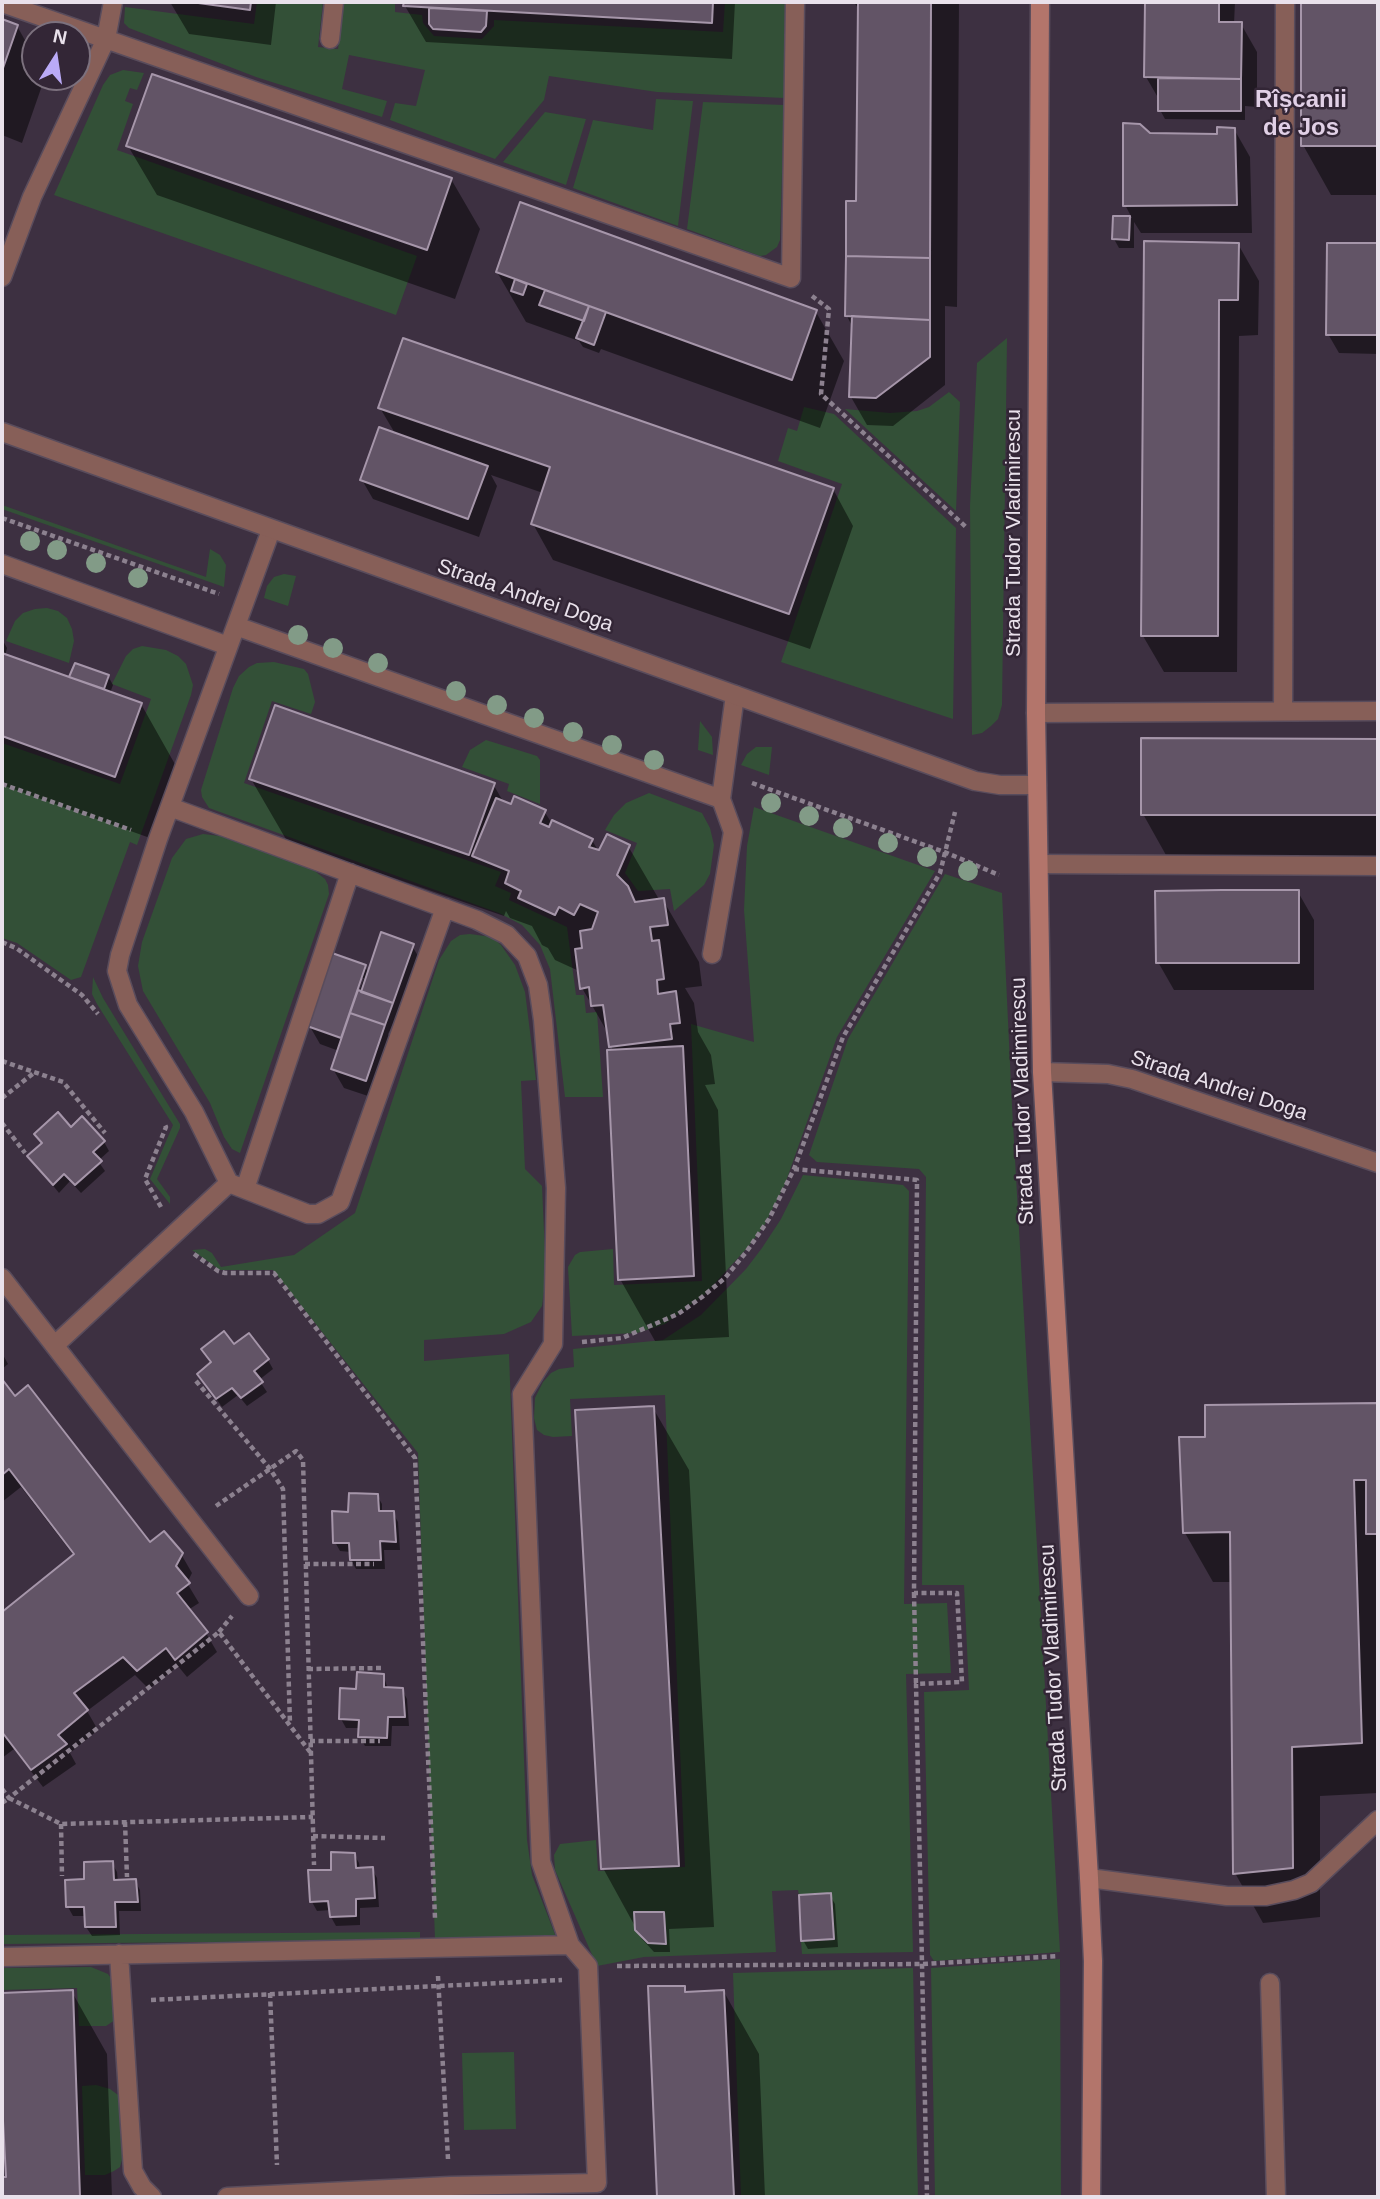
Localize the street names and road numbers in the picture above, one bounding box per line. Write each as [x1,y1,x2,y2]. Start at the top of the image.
street label: Strada Tudor Vladimirescu [1001,409,1027,657]
street label: Strada Andrei Doga [434,554,616,638]
street label: Strada Tudor Vladimirescu [1006,977,1040,1225]
street label: Strada Andrei Doga [1127,1046,1311,1126]
street label: Strada Tudor Vladimirescu [1035,1544,1073,1792]

